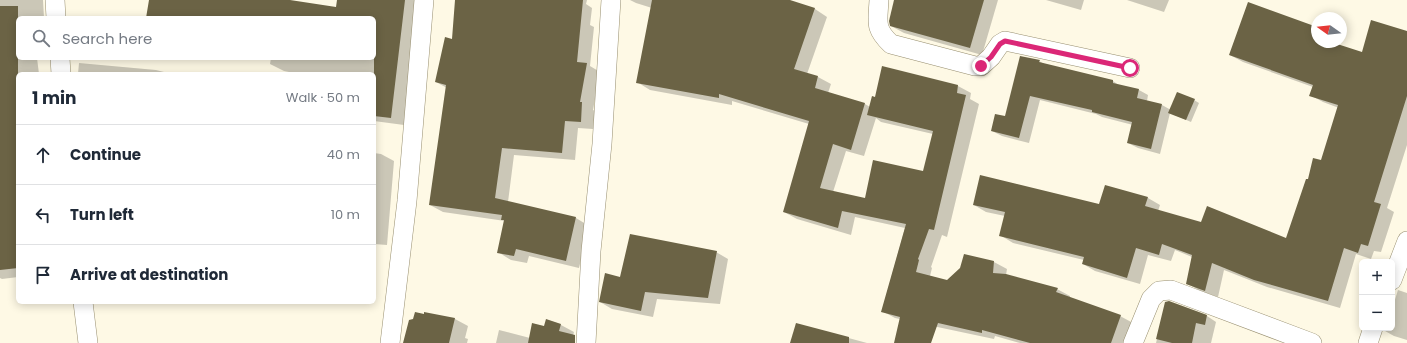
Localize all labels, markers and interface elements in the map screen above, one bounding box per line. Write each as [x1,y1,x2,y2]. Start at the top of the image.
north arrow [1311,12,1347,48]
search box [16,16,376,60]
icon: search [30,27,52,49]
text: Search here [62,28,152,49]
route end [972,57,990,75]
route start [1121,59,1139,77]
text: 1 min [32,86,76,110]
text: Walk · 50 m [286,88,360,107]
icon: ahead [32,144,54,166]
text: Continue [70,144,141,165]
text: 40 m [327,145,360,164]
icon: left [32,204,54,226]
text: Turn left [70,204,134,225]
text: 10 m [331,205,360,224]
map controls [1359,259,1395,331]
button: + [1359,259,1395,295]
icon: arrive [32,264,54,286]
text: Arrive at destination [70,264,228,285]
button: − [1359,295,1395,331]

